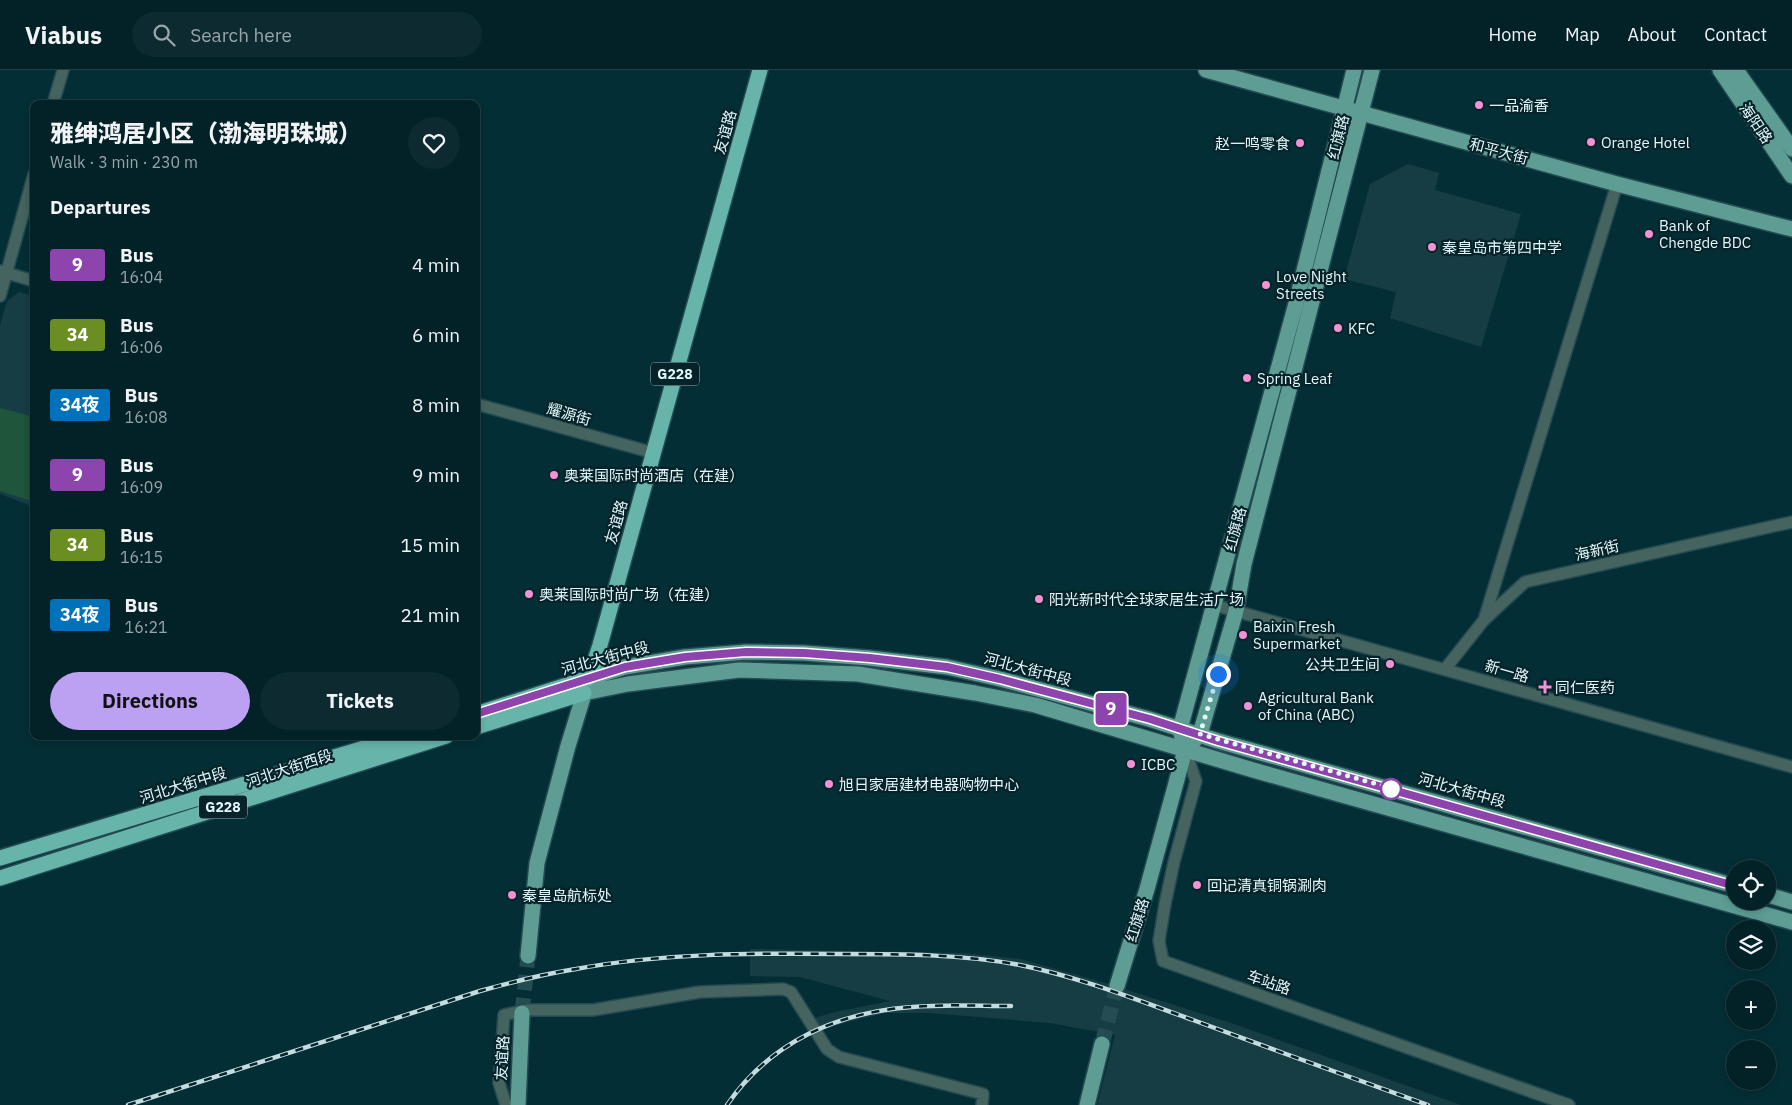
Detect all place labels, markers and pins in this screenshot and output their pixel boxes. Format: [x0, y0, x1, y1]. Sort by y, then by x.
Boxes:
place label: 一品渝香 [1489, 96, 1549, 115]
marker: 一品渝香 [1473, 99, 1485, 111]
place label: Orange Hotel [1601, 133, 1690, 152]
place label: 赵一鸣零食 [1215, 134, 1290, 153]
marker: Orange Hotel [1585, 136, 1597, 148]
marker: 赵一鸣零食 [1294, 137, 1306, 149]
place label: Bank of Chengde BDC [1659, 216, 1751, 252]
marker: Bank of Chengde BDC [1643, 228, 1655, 240]
place label: 秦皇岛市第四中学 [1442, 238, 1562, 257]
marker: 秦皇岛市第四中学 [1426, 241, 1438, 253]
place label: Love Night Streets [1276, 267, 1347, 303]
marker: Love Night Streets [1260, 279, 1272, 291]
place label: KFC [1348, 319, 1375, 338]
marker: KFC [1332, 322, 1344, 334]
place label: Spring Leaf [1257, 369, 1332, 388]
marker: Spring Leaf [1241, 372, 1253, 384]
place label: 奥莱国际时尚酒店（在建） [564, 466, 744, 485]
marker: 奥莱国际时尚酒店（在建） [548, 469, 560, 481]
place label: 奥莱国际时尚广场（在建） [539, 585, 719, 604]
marker: 奥莱国际时尚广场（在建） [523, 588, 535, 600]
place label: 阳光新时代全球家居生活广场 [1049, 590, 1244, 609]
marker: 阳光新时代全球家居生活广场 [1033, 593, 1045, 605]
place label: Baixin Fresh Supermarket [1253, 617, 1340, 653]
marker: Baixin Fresh Supermarket [1237, 629, 1249, 641]
place label: 公共卫生间 [1305, 655, 1380, 674]
marker: 公共卫生间 [1384, 658, 1396, 670]
place label: 同仁医药 [1555, 678, 1615, 697]
marker: 同仁医药 [1539, 681, 1551, 693]
place label: Agricultural Bank of China (ABC) [1258, 688, 1374, 724]
marker: Agricultural Bank of China (ABC) [1242, 700, 1254, 712]
place label: ICBC [1141, 755, 1175, 774]
marker: ICBC [1125, 758, 1137, 770]
place label: 旭日家居建材电器购物中心 [839, 775, 1019, 794]
marker: 旭日家居建材电器购物中心 [823, 778, 835, 790]
unlabelled marker [1380, 778, 1402, 800]
place label: 回记清真铜锅涮肉 [1207, 876, 1327, 895]
marker: 回记清真铜锅涮肉 [1191, 879, 1203, 891]
place label: 秦皇岛航标处 [522, 886, 612, 905]
marker: 秦皇岛航标处 [506, 889, 518, 901]

